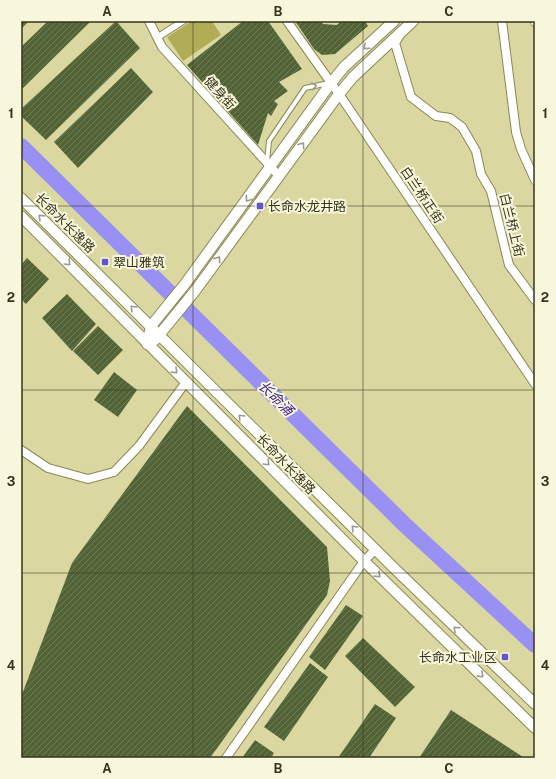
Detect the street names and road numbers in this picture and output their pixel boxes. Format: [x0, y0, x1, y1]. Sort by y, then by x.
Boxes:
street label: 健身街 [201, 73, 239, 113]
street label: 白兰桥正街 [398, 164, 446, 226]
street label: 长命水长逸路 [32, 190, 98, 256]
street label: 白兰桥上街 [497, 192, 527, 258]
street label: 长命水长逸路 [254, 431, 318, 497]

